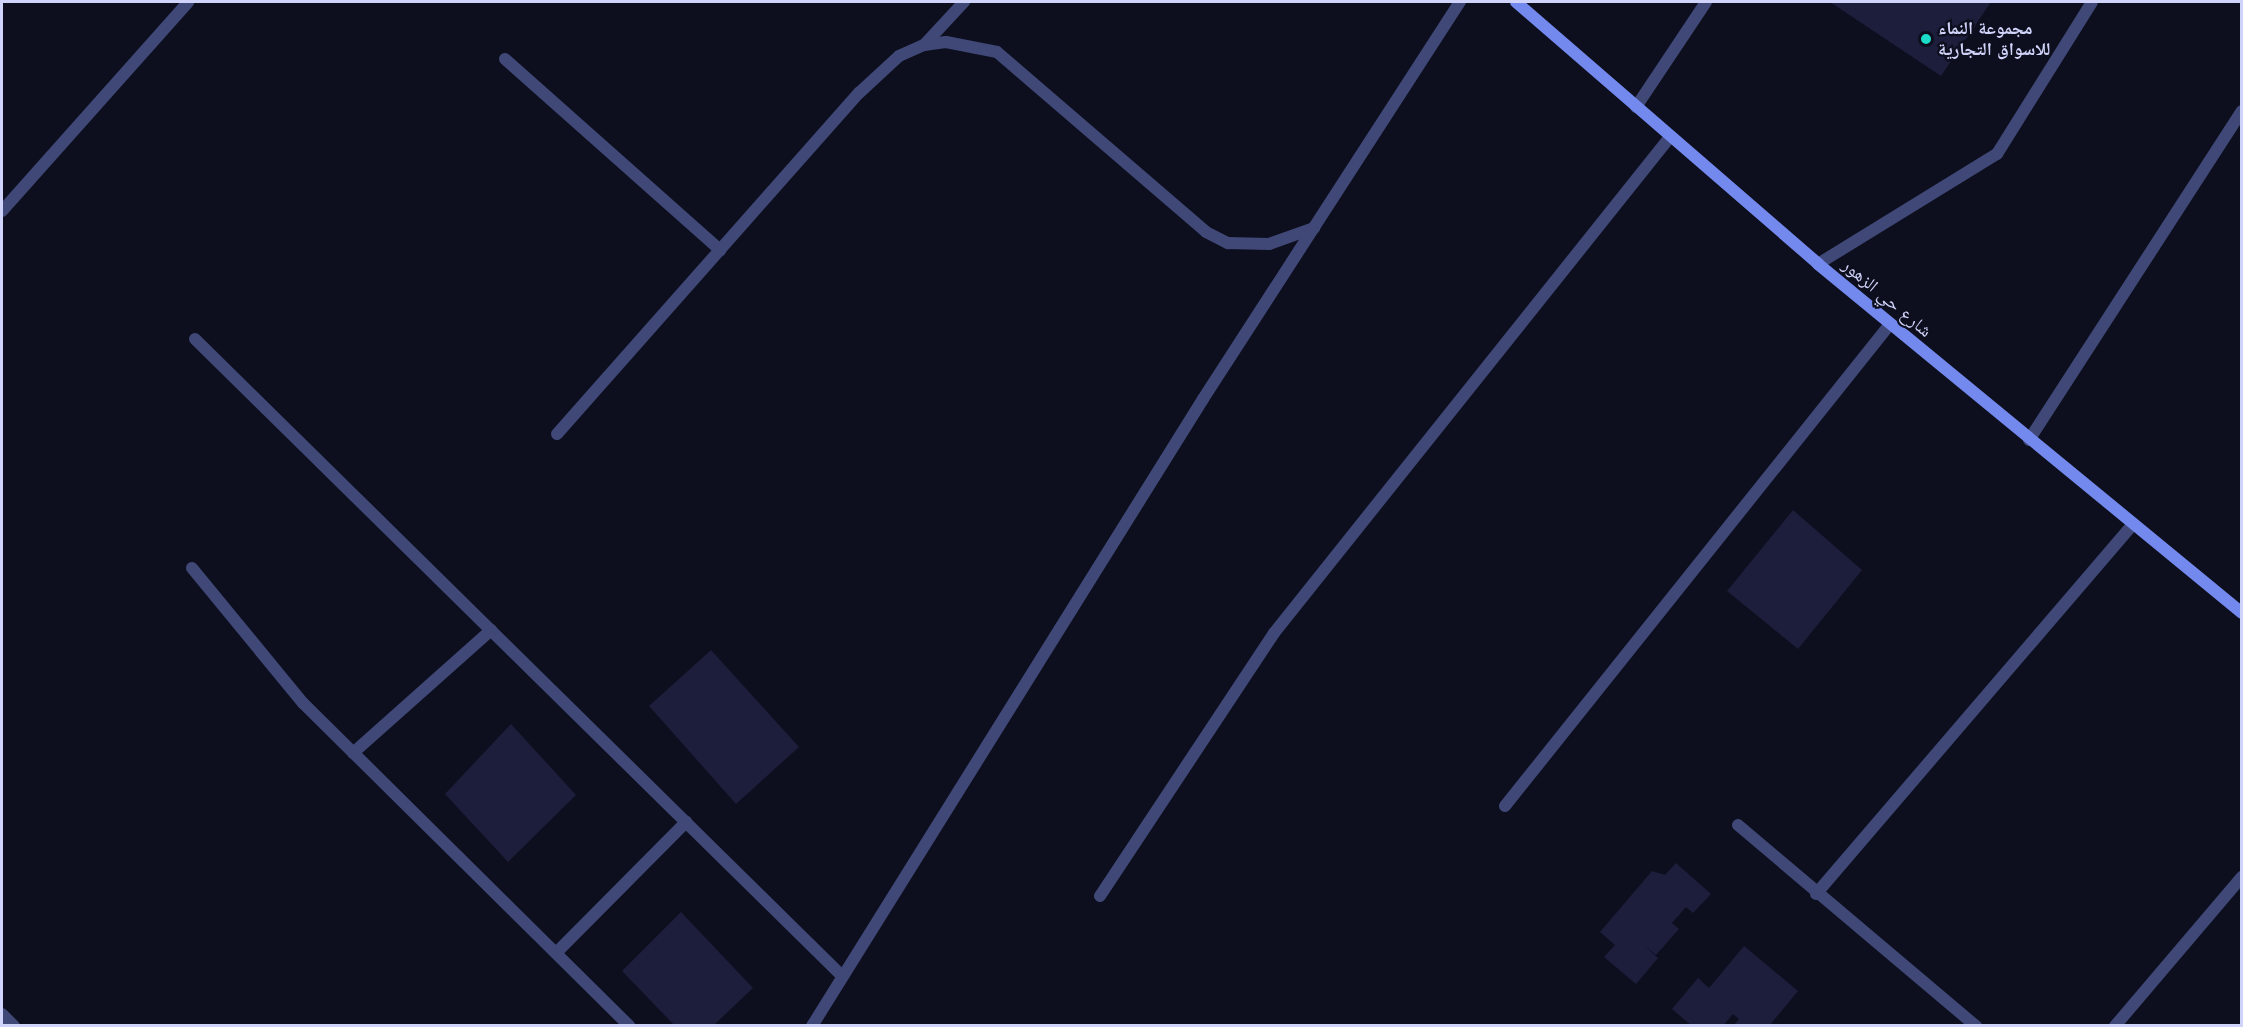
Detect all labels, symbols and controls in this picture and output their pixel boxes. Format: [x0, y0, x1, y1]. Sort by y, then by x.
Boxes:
place label: مجموعة النماء للاسواق التجارية [1938, 18, 2050, 60]
marker: مجموعة النماء للاسواق التجارية [1919, 32, 1933, 46]
street label: شارع حي الزهور [1838, 254, 1936, 342]

